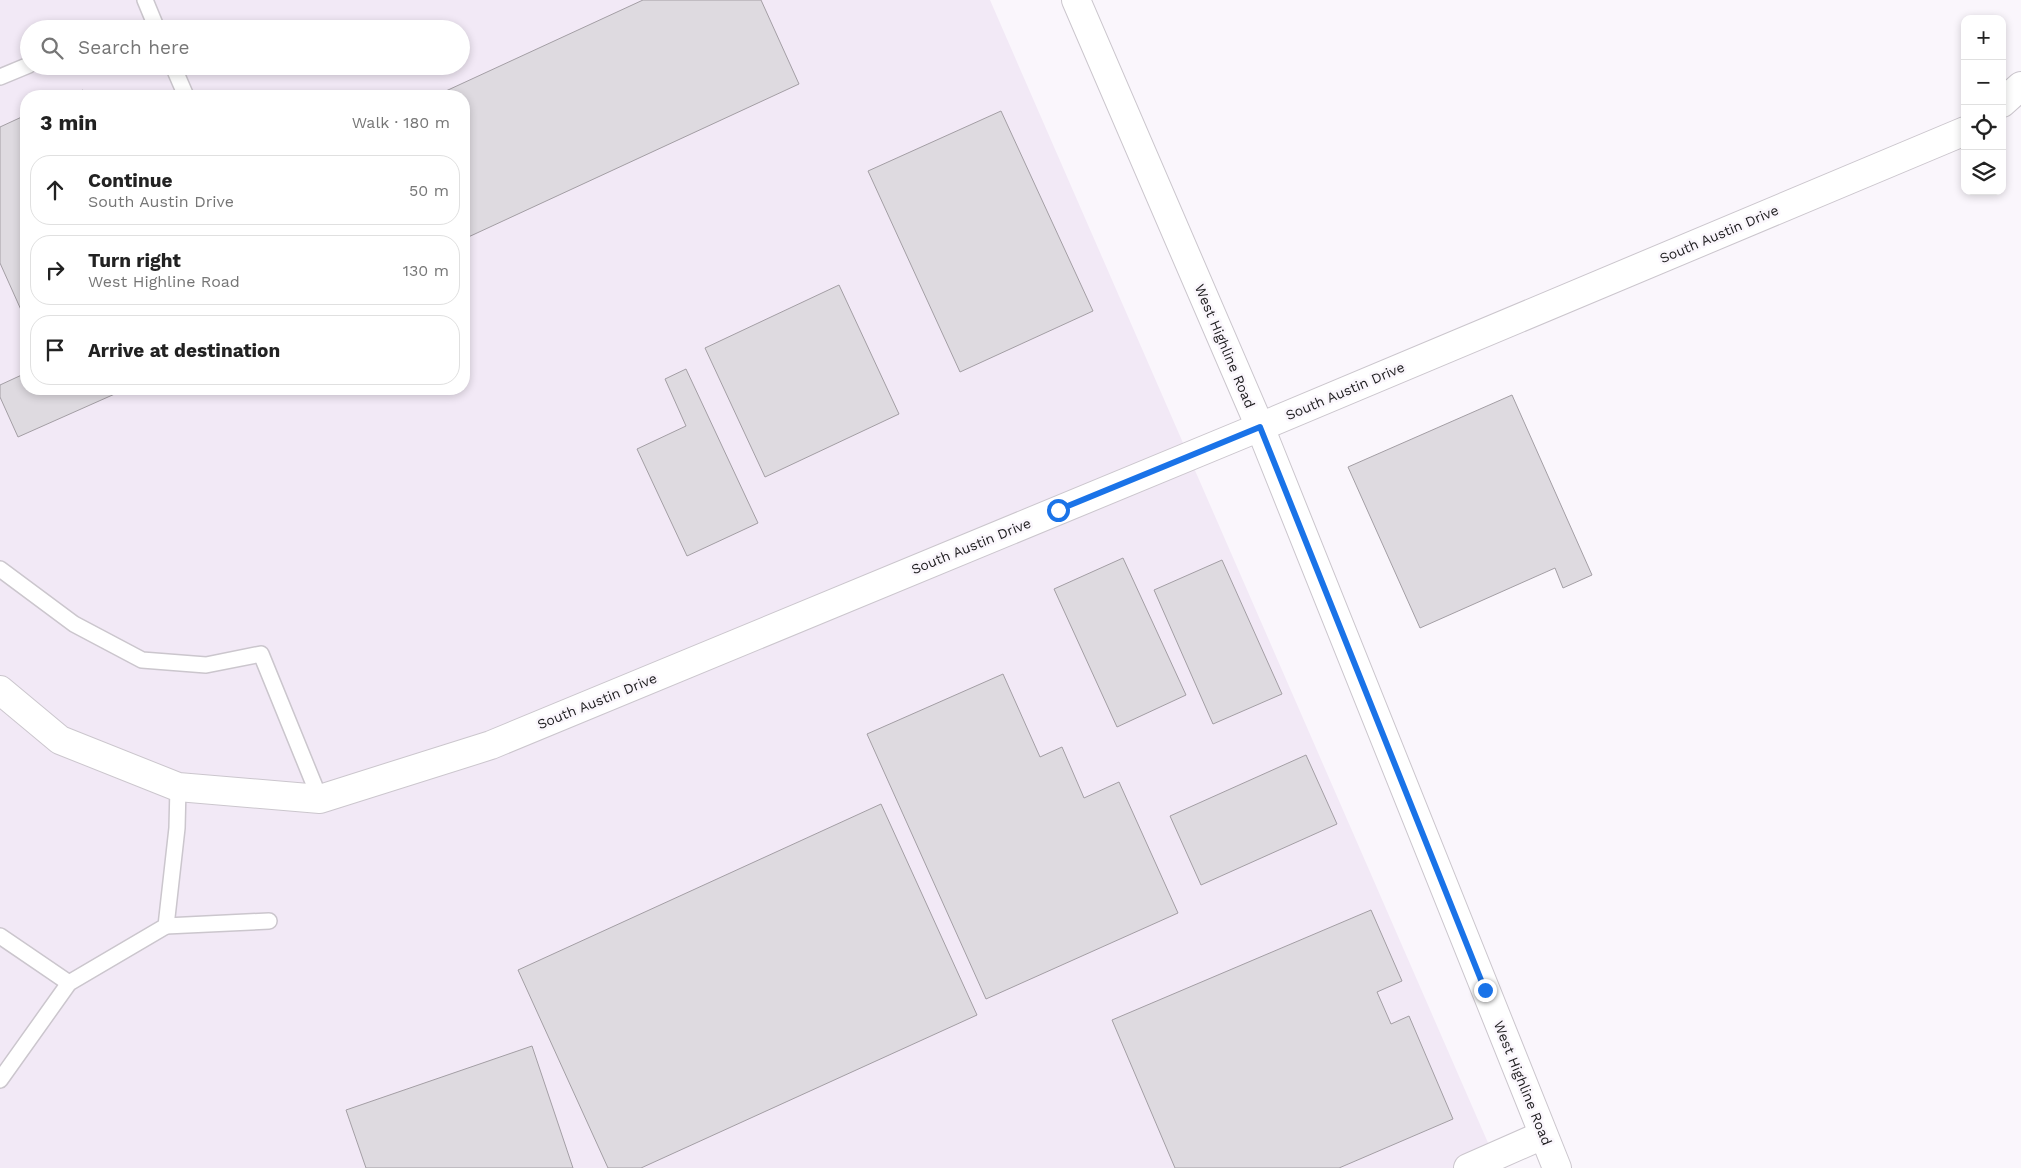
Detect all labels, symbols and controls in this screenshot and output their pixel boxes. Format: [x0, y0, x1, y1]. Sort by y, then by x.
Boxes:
map controls [1961, 15, 2006, 195]
button: + [1961, 15, 2006, 60]
search box [20, 20, 470, 75]
icon: search [38, 34, 66, 62]
text: Search here [78, 36, 189, 59]
button: − [1961, 60, 2006, 105]
button: locate [1961, 105, 2006, 150]
text: 3 min [40, 110, 97, 135]
text: Walk · 180 m [352, 113, 450, 132]
button: layers [1961, 150, 2006, 195]
text: Continue [88, 169, 172, 192]
icon: ahead [41, 176, 69, 204]
text: 50 m [409, 181, 449, 200]
text: South Austin Drive [88, 192, 234, 211]
street label: South Austin Drive [1657, 202, 1781, 266]
text: Turn right [88, 249, 181, 272]
icon: right [41, 256, 69, 284]
text: 130 m [403, 261, 449, 280]
text: West Highline Road [88, 272, 240, 291]
street label: West Highline Road [1192, 282, 1258, 410]
icon: arrive [41, 336, 69, 364]
text: Arrive at destination [88, 339, 280, 362]
street label: South Austin Drive [1283, 359, 1407, 423]
route start [1047, 499, 1070, 522]
street label: South Austin Drive [909, 515, 1033, 577]
street label: South Austin Drive [535, 670, 659, 732]
route end [1474, 979, 1497, 1002]
street label: West Highline Road [1491, 1018, 1555, 1148]

